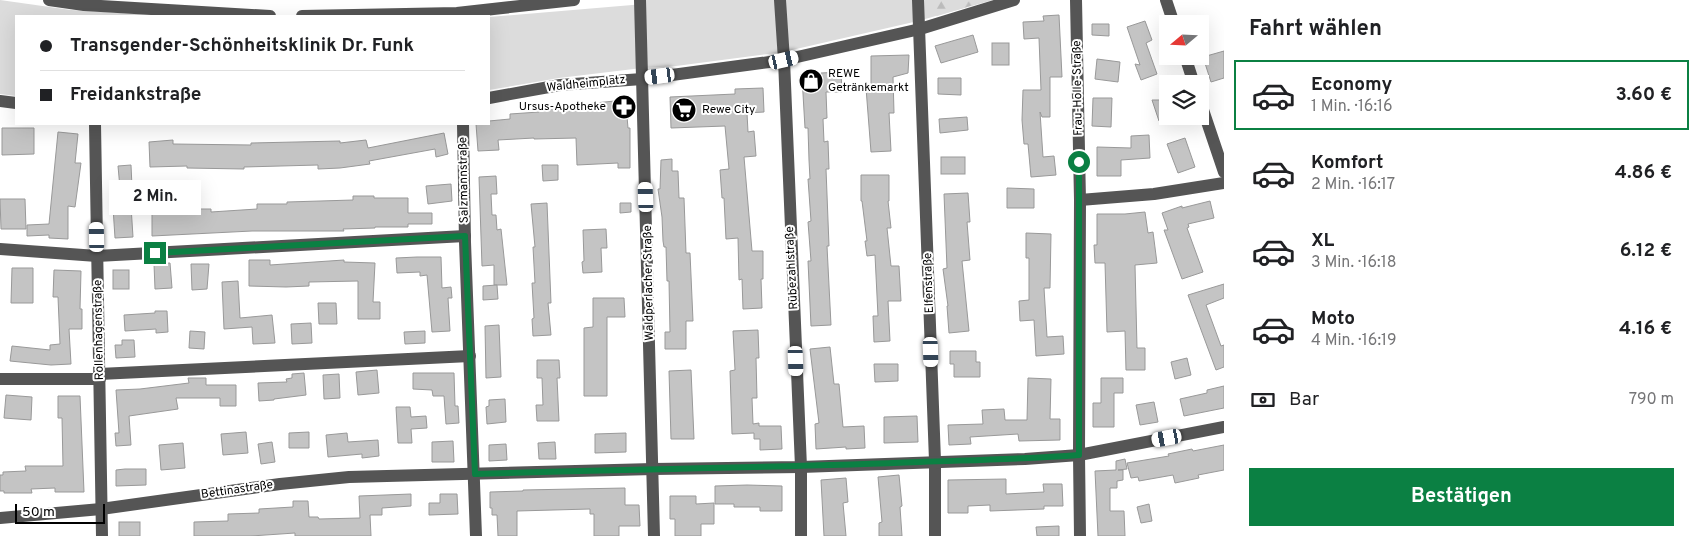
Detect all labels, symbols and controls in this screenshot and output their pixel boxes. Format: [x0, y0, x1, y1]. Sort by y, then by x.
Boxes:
north arrow [1159, 15, 1209, 65]
map controls [1159, 15, 1209, 125]
text: Fahrt wählen [1249, 16, 1382, 43]
text: Transgender-Schönheitsklinik Dr. Funk [70, 34, 414, 58]
street label: Frau-Holle-Straße [1069, 40, 1087, 136]
car [767, 49, 800, 71]
place label: REWE Getränkemarkt [828, 66, 909, 96]
car [644, 67, 675, 85]
shop icon: REWE Getränkemarkt [798, 68, 824, 94]
street label: Waldheimplatz [546, 72, 626, 96]
icon: car [1251, 73, 1296, 118]
text: Economy [1311, 73, 1392, 97]
button: layers [1159, 75, 1209, 125]
text: Freidankstraße [70, 83, 201, 107]
text: 3.60 € [1615, 83, 1672, 107]
pharmacy icon: Ursus-Apotheke [611, 94, 637, 120]
supermarket icon: Rewe City [671, 97, 697, 123]
text: 1 Min. · 16:16 [1311, 97, 1393, 117]
place label: Ursus-Apotheke [519, 99, 606, 115]
place label: Rewe City [702, 102, 755, 118]
street label: Salzmannstraße [455, 137, 473, 223]
route start [1068, 151, 1090, 173]
icon: car [1251, 151, 1296, 196]
text: Komfort [1311, 151, 1383, 175]
text: 4.86 € [1615, 161, 1672, 185]
text: 2 Min. · 16:17 [1311, 175, 1395, 195]
callout: 2 Min. [109, 180, 201, 216]
car [637, 182, 654, 212]
text: 2 Min. [133, 187, 177, 207]
car [89, 222, 104, 252]
street label: Waldperlacher Straße [640, 225, 658, 341]
street label: Rübezahlstraße [782, 226, 802, 310]
icon: car [1251, 229, 1296, 274]
text: XL [1311, 229, 1334, 253]
text: 6.12 € [1620, 239, 1672, 263]
route end [144, 242, 166, 264]
street label: Elfenstraße [920, 252, 938, 314]
text: 3 Min. · 16:18 [1311, 253, 1396, 273]
street label: Rollenhagenstraße [90, 280, 108, 380]
icon: car [1251, 307, 1296, 352]
text: Moto [1311, 307, 1355, 331]
text: 4.16 € [1619, 317, 1672, 341]
text: 4 Min. · 16:19 [1311, 331, 1397, 351]
car [922, 337, 939, 367]
car [787, 346, 804, 376]
icon: cash [1249, 386, 1277, 414]
text: Bar [1289, 388, 1319, 412]
text: 790 m [1629, 390, 1674, 410]
car [1150, 428, 1183, 448]
button: Bestätigen [1249, 468, 1674, 526]
street label: Bettinastraße [200, 477, 274, 503]
scale bar [15, 501, 105, 524]
text: 50 m [22, 504, 55, 521]

